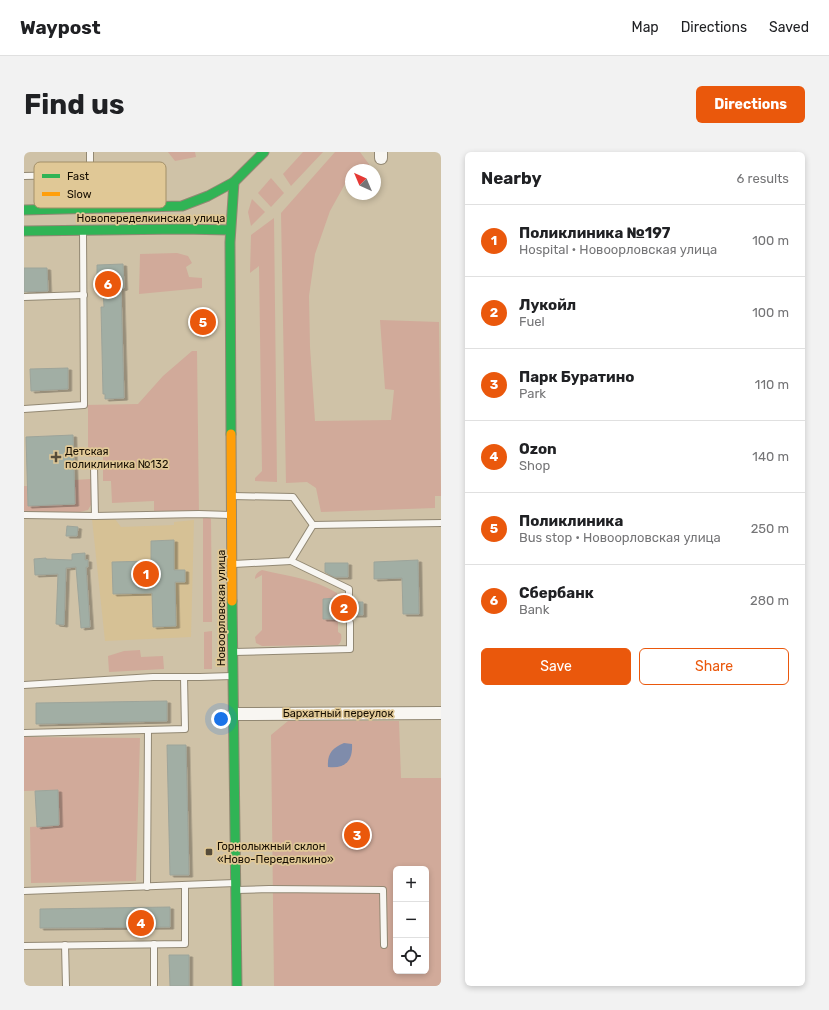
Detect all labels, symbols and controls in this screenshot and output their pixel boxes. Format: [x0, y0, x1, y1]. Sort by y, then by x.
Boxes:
text: Waypost [20, 16, 101, 39]
text: Map [632, 19, 659, 36]
text: Directions [681, 19, 747, 36]
text: Saved [769, 19, 809, 36]
button: Directions [696, 86, 805, 123]
text: Find us [24, 88, 124, 121]
legend [34, 162, 166, 208]
north arrow [345, 164, 381, 200]
text: Nearby [481, 168, 542, 188]
text: Fast [67, 170, 90, 183]
text: 6 results [737, 171, 789, 186]
text: Slow [67, 188, 92, 201]
street label: Новопеределкинская улица [77, 212, 225, 225]
text: Поликлиника №197 [519, 224, 670, 242]
text: 1 [491, 233, 497, 248]
text: 100 m [752, 233, 789, 248]
text: Hospital · Новоорловская улица [519, 242, 717, 257]
pin: 6 [95, 269, 121, 299]
text: Лукойл [519, 296, 576, 314]
text: 2 [490, 305, 498, 320]
text: 100 m [752, 305, 789, 320]
pin: 5 [190, 307, 216, 337]
text: Fuel [519, 314, 545, 329]
text: Парк Буратино [519, 368, 634, 386]
text: 3 [490, 377, 498, 392]
text: 110 m [755, 377, 789, 392]
text: Park [519, 386, 546, 401]
text: Ozon [519, 440, 557, 458]
place label: Детская поликлиника №132 [65, 445, 168, 471]
text: 4 [490, 449, 498, 464]
text: 140 m [752, 449, 789, 464]
marker: Детская поликлиника №132 [50, 451, 62, 463]
text: Shop [519, 458, 550, 473]
text: Поликлиника [519, 512, 623, 530]
text: 5 [490, 521, 498, 536]
text: 250 m [751, 521, 789, 536]
text: Bus stop · Новоорловская улица [519, 530, 721, 545]
street label: Новоорловская улица [215, 550, 228, 666]
pin: 1 [133, 559, 159, 589]
text: Сбербанк [519, 584, 594, 602]
pin: 2 [331, 593, 357, 623]
text: 6 [490, 593, 498, 608]
text: 280 m [750, 593, 789, 608]
text: Bank [519, 602, 549, 617]
button: Save [481, 648, 631, 685]
button: Share [639, 648, 789, 685]
street label: Бархатный переулок [283, 707, 393, 720]
your location [211, 709, 231, 729]
pin: 3 [344, 820, 370, 850]
place label: Горнолыжный склон «Ново-Переделкино» [217, 840, 334, 866]
marker: Горнолыжный склон «Ново-Переделкино» [204, 847, 214, 857]
map controls [393, 866, 429, 974]
button: + [393, 866, 429, 902]
button: − [393, 902, 429, 938]
pin: 4 [128, 908, 154, 938]
button: locate [393, 938, 429, 974]

